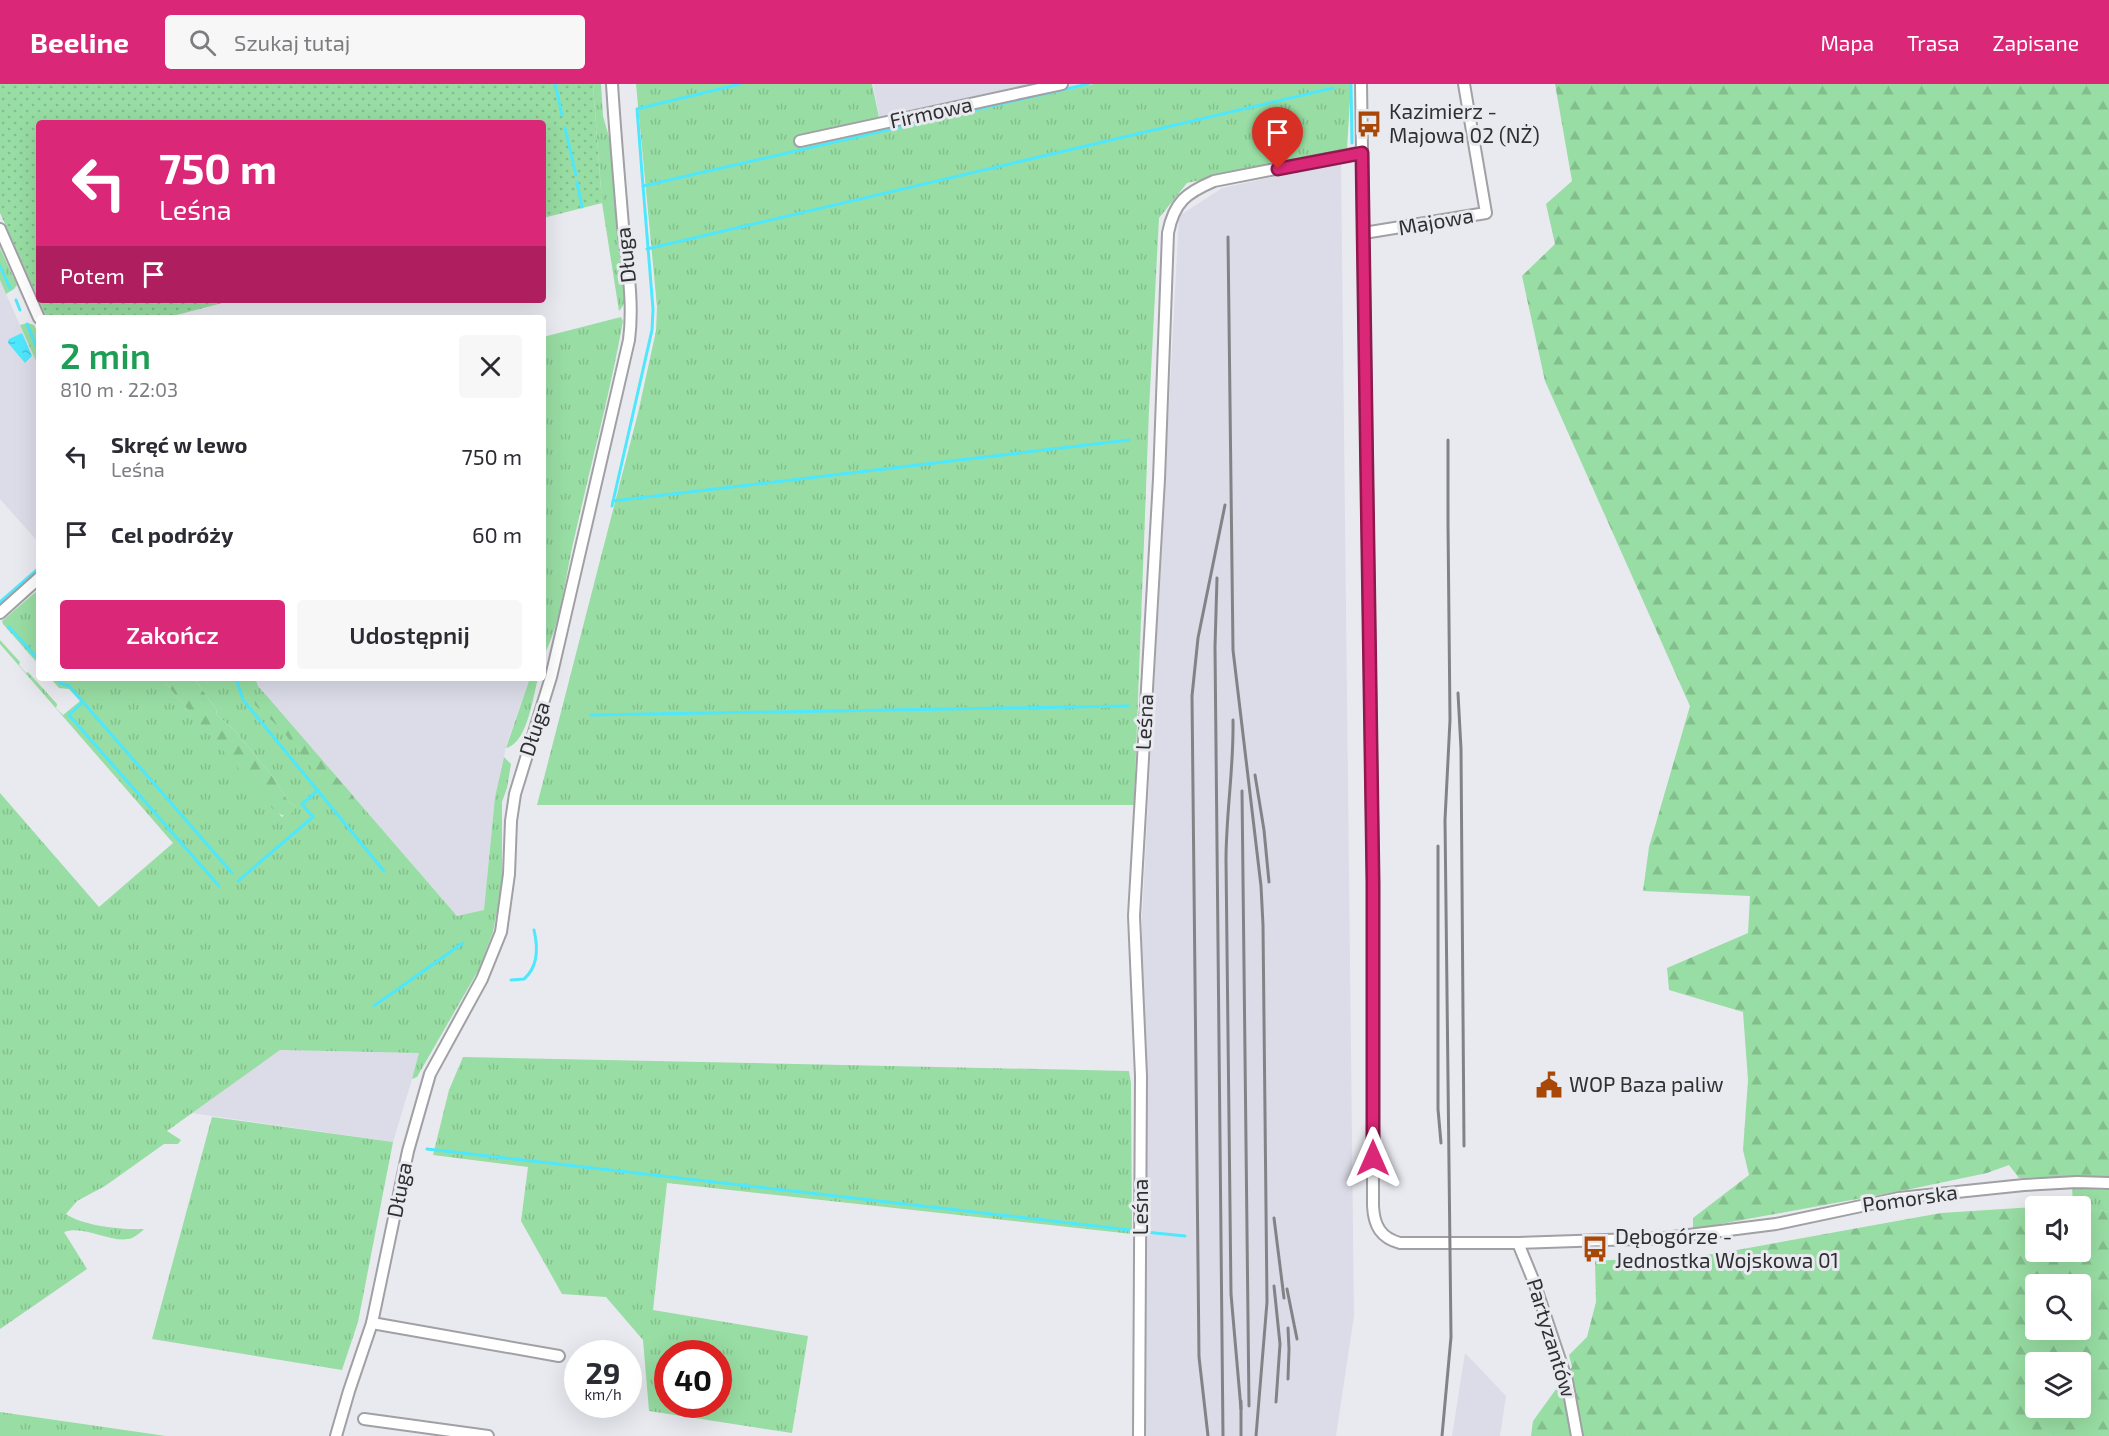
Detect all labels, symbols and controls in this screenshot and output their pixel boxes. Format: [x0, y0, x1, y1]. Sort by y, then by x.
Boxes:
search box [165, 15, 585, 69]
text: Beeline [30, 25, 129, 59]
icon: search [186, 26, 219, 59]
text: Szukaj tutaj [234, 29, 350, 55]
text: Mapa [1820, 30, 1874, 55]
text: Trasa [1907, 30, 1960, 55]
text: Zapisane [1993, 30, 2079, 55]
street label: Firmowa [887, 91, 974, 132]
place label: Kazimierz - Majowa 02 (NŻ) [1389, 98, 1540, 148]
pin [1252, 107, 1303, 169]
bus stop icon: Kazimierz - Majowa 02 (NŻ) [1354, 109, 1384, 139]
icon: arrive [1261, 116, 1294, 149]
text: 750 m [159, 142, 277, 192]
icon: left [60, 144, 138, 222]
text: Leśna [159, 193, 232, 225]
street label: Majowa [1396, 202, 1475, 240]
street label: Długa [609, 226, 640, 284]
icon: arrive [137, 258, 170, 291]
text: Potem [60, 262, 125, 288]
text: 2 min [60, 333, 151, 376]
button: close [459, 335, 522, 398]
text: 810 m · 22:03 [60, 377, 178, 401]
text: Skręć w lewo [111, 431, 248, 457]
icon: left [60, 440, 93, 473]
text: 750 m [461, 443, 522, 469]
text: Leśna [111, 457, 165, 481]
icon: arrive [60, 518, 93, 551]
text: Cel podróży [111, 521, 233, 547]
text: 60 m [472, 521, 522, 547]
button: Zakończ [60, 600, 285, 669]
button: Udostępnij [297, 600, 522, 669]
street label: Leśna [1130, 693, 1157, 751]
street label: Długa [513, 698, 554, 759]
public building icon: WOP Baza paliw [1534, 1070, 1564, 1100]
place label: WOP Baza paliw [1569, 1071, 1724, 1096]
position arrow [1341, 1126, 1405, 1190]
street label: Długa [381, 1160, 416, 1220]
street label: Pomorska [1861, 1178, 1959, 1217]
street label: Leśna [1127, 1179, 1152, 1235]
map controls [2025, 1196, 2091, 1418]
button: sound [2025, 1196, 2091, 1262]
place label: Dębogórze - Jednostka Wojskowa 01 [1615, 1223, 1839, 1273]
bus stop icon: Dębogórze - Jednostka Wojskowa 01 [1580, 1234, 1610, 1264]
button: search [2025, 1274, 2091, 1340]
street label: Partyzantów [1523, 1275, 1582, 1400]
speed limit sign: 40 [654, 1340, 732, 1418]
button: layers [2025, 1352, 2091, 1418]
text: 29 [585, 1354, 621, 1390]
text: km/h [584, 1385, 622, 1403]

